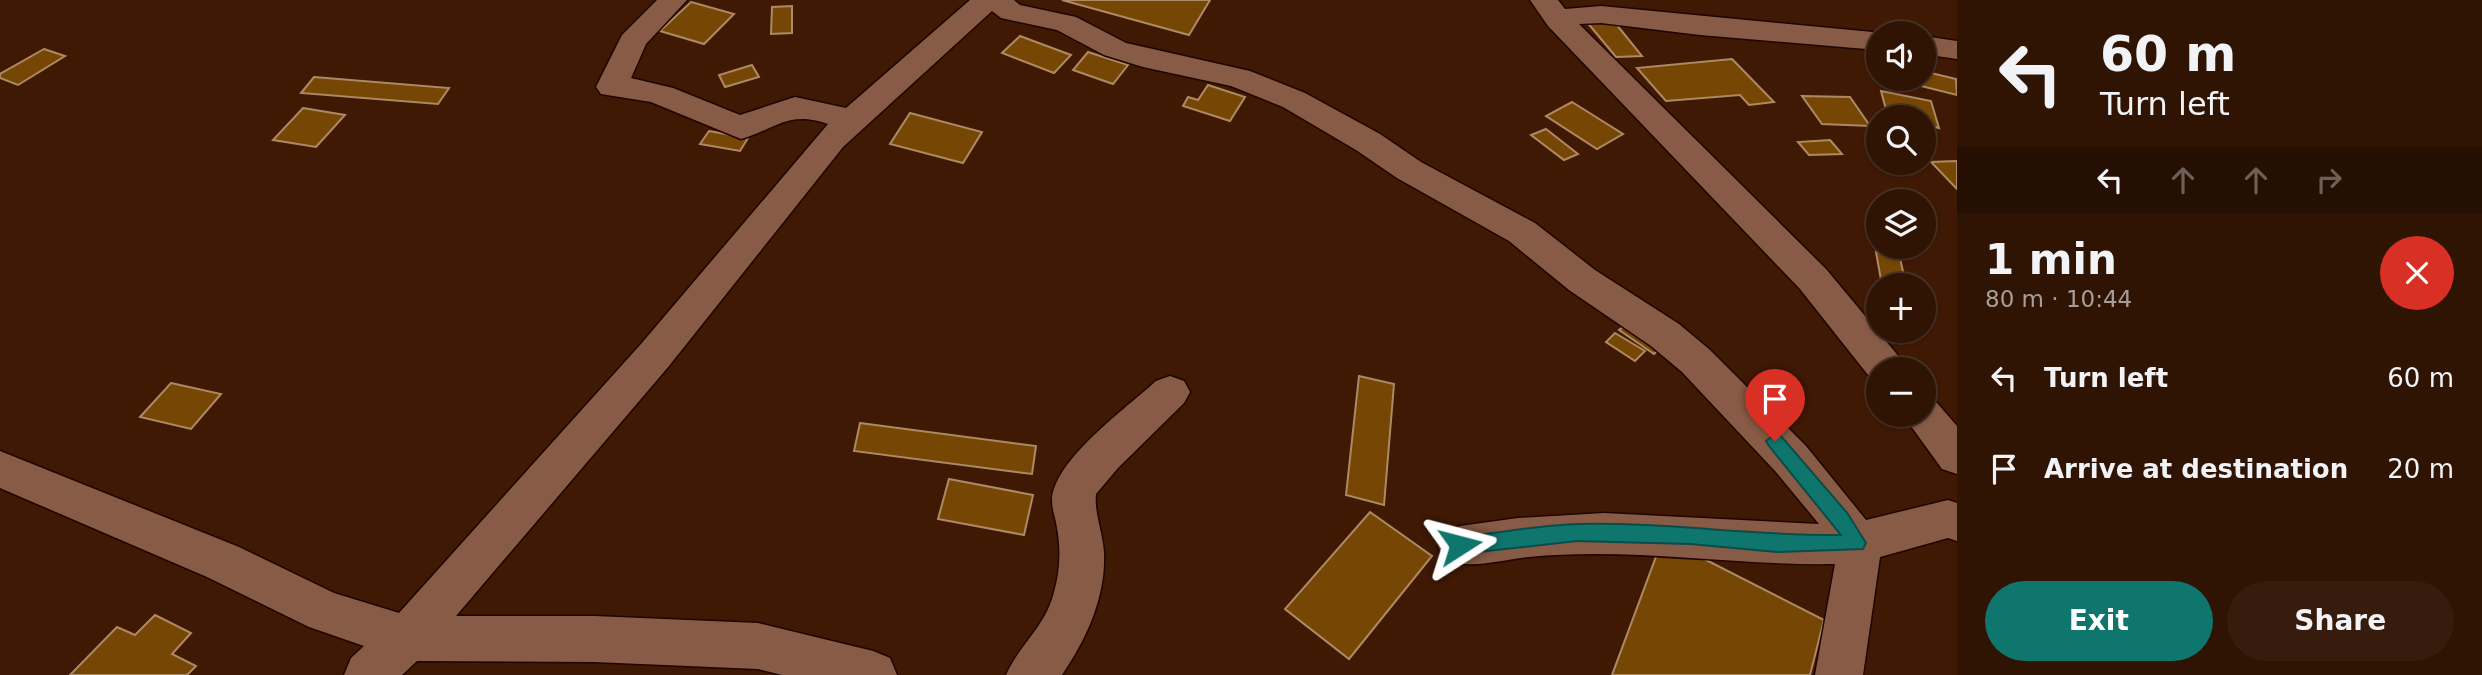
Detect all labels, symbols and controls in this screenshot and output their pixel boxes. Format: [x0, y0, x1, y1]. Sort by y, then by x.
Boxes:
map controls [1866, 21, 1936, 427]
button: sound [1866, 21, 1936, 91]
text: 60 m [2100, 26, 2236, 83]
icon: left [1985, 28, 2076, 119]
text: Turn left [2100, 85, 2230, 123]
button: search [1866, 105, 1936, 175]
icon: left [2091, 161, 2129, 199]
icon: ahead [2164, 161, 2202, 199]
icon: ahead [2237, 161, 2275, 199]
icon: right [2310, 161, 2348, 199]
button: layers [1866, 189, 1936, 259]
text: 1 min [1985, 235, 2117, 284]
button: close [2380, 236, 2454, 310]
button: + [1866, 273, 1936, 343]
text: 80 m · 10:44 [1985, 286, 2132, 312]
button: − [1866, 357, 1936, 427]
icon: left [1985, 359, 2023, 397]
text: Turn left [2044, 363, 2168, 393]
text: 60 m [2387, 363, 2454, 393]
pin [1745, 369, 1805, 441]
icon: arrive [1756, 380, 1794, 418]
icon: arrive [1985, 450, 2023, 488]
text: Arrive at destination [2044, 454, 2348, 484]
text: 20 m [2387, 454, 2454, 484]
position arrow [1423, 508, 1497, 582]
button: Exit [1985, 581, 2213, 661]
button: Share [2227, 581, 2454, 661]

